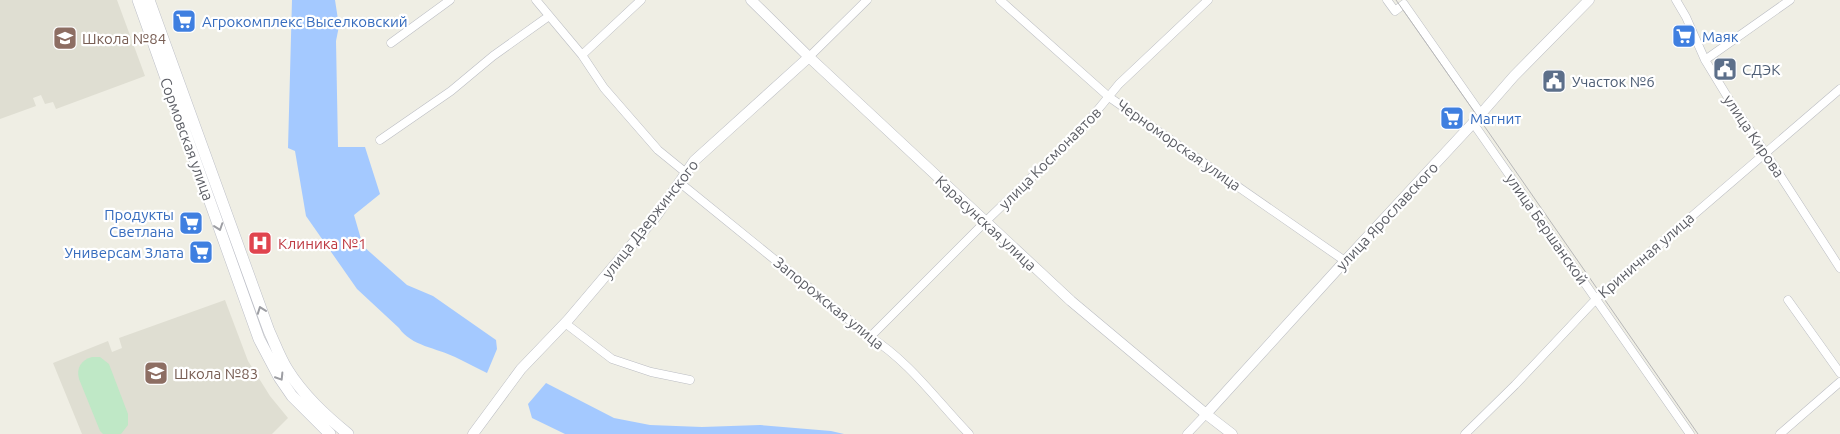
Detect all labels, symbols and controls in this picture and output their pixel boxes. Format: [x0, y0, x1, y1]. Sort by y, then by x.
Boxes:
supermarket icon: Агрокомплекс Выселковский [171, 8, 197, 34]
place label: Агрокомплекс Выселковский [202, 13, 408, 30]
supermarket icon: Маяк [1671, 23, 1697, 49]
school or university icon: Школа №84 [52, 25, 78, 51]
place label: Маяк [1702, 28, 1739, 45]
place label: Школа №84 [82, 30, 166, 47]
public building icon: СДЭК [1712, 56, 1738, 82]
place label: СДЭК [1742, 61, 1780, 78]
public building icon: Участок №6 [1541, 68, 1567, 94]
place label: Участок №6 [1572, 73, 1655, 90]
street label: Сормовская улица [157, 75, 217, 203]
street label: улица Кирова [1720, 91, 1788, 181]
street label: Черноморская улица [1114, 96, 1244, 194]
street label: улица Космонавтов [995, 103, 1105, 213]
supermarket icon: Магнит [1439, 105, 1465, 131]
place label: Магнит [1470, 110, 1521, 127]
street label: улица Дзержинского [598, 156, 702, 282]
street label: улица Ярославского [1333, 158, 1441, 274]
street label: улица Бершанской [1502, 170, 1592, 288]
street label: Карасунская улица [932, 172, 1040, 274]
place label: Продукты Светлана [104, 206, 174, 240]
street label: Криничная улица [1595, 209, 1697, 301]
supermarket icon: Продукты Светлана [178, 210, 204, 236]
one-way arrow [213, 223, 223, 231]
hospital icon: Клиника №1 [247, 230, 273, 256]
place label: Клиника №1 [278, 235, 367, 252]
supermarket icon: Универсам Злата [188, 239, 214, 265]
place label: Универсам Злата [64, 244, 184, 261]
street label: Запорожская улица [771, 253, 887, 353]
one-way arrow [257, 306, 267, 315]
school or university icon: Школа №83 [143, 360, 169, 386]
place label: Школа №83 [174, 365, 258, 382]
one-way arrow [273, 372, 283, 381]

